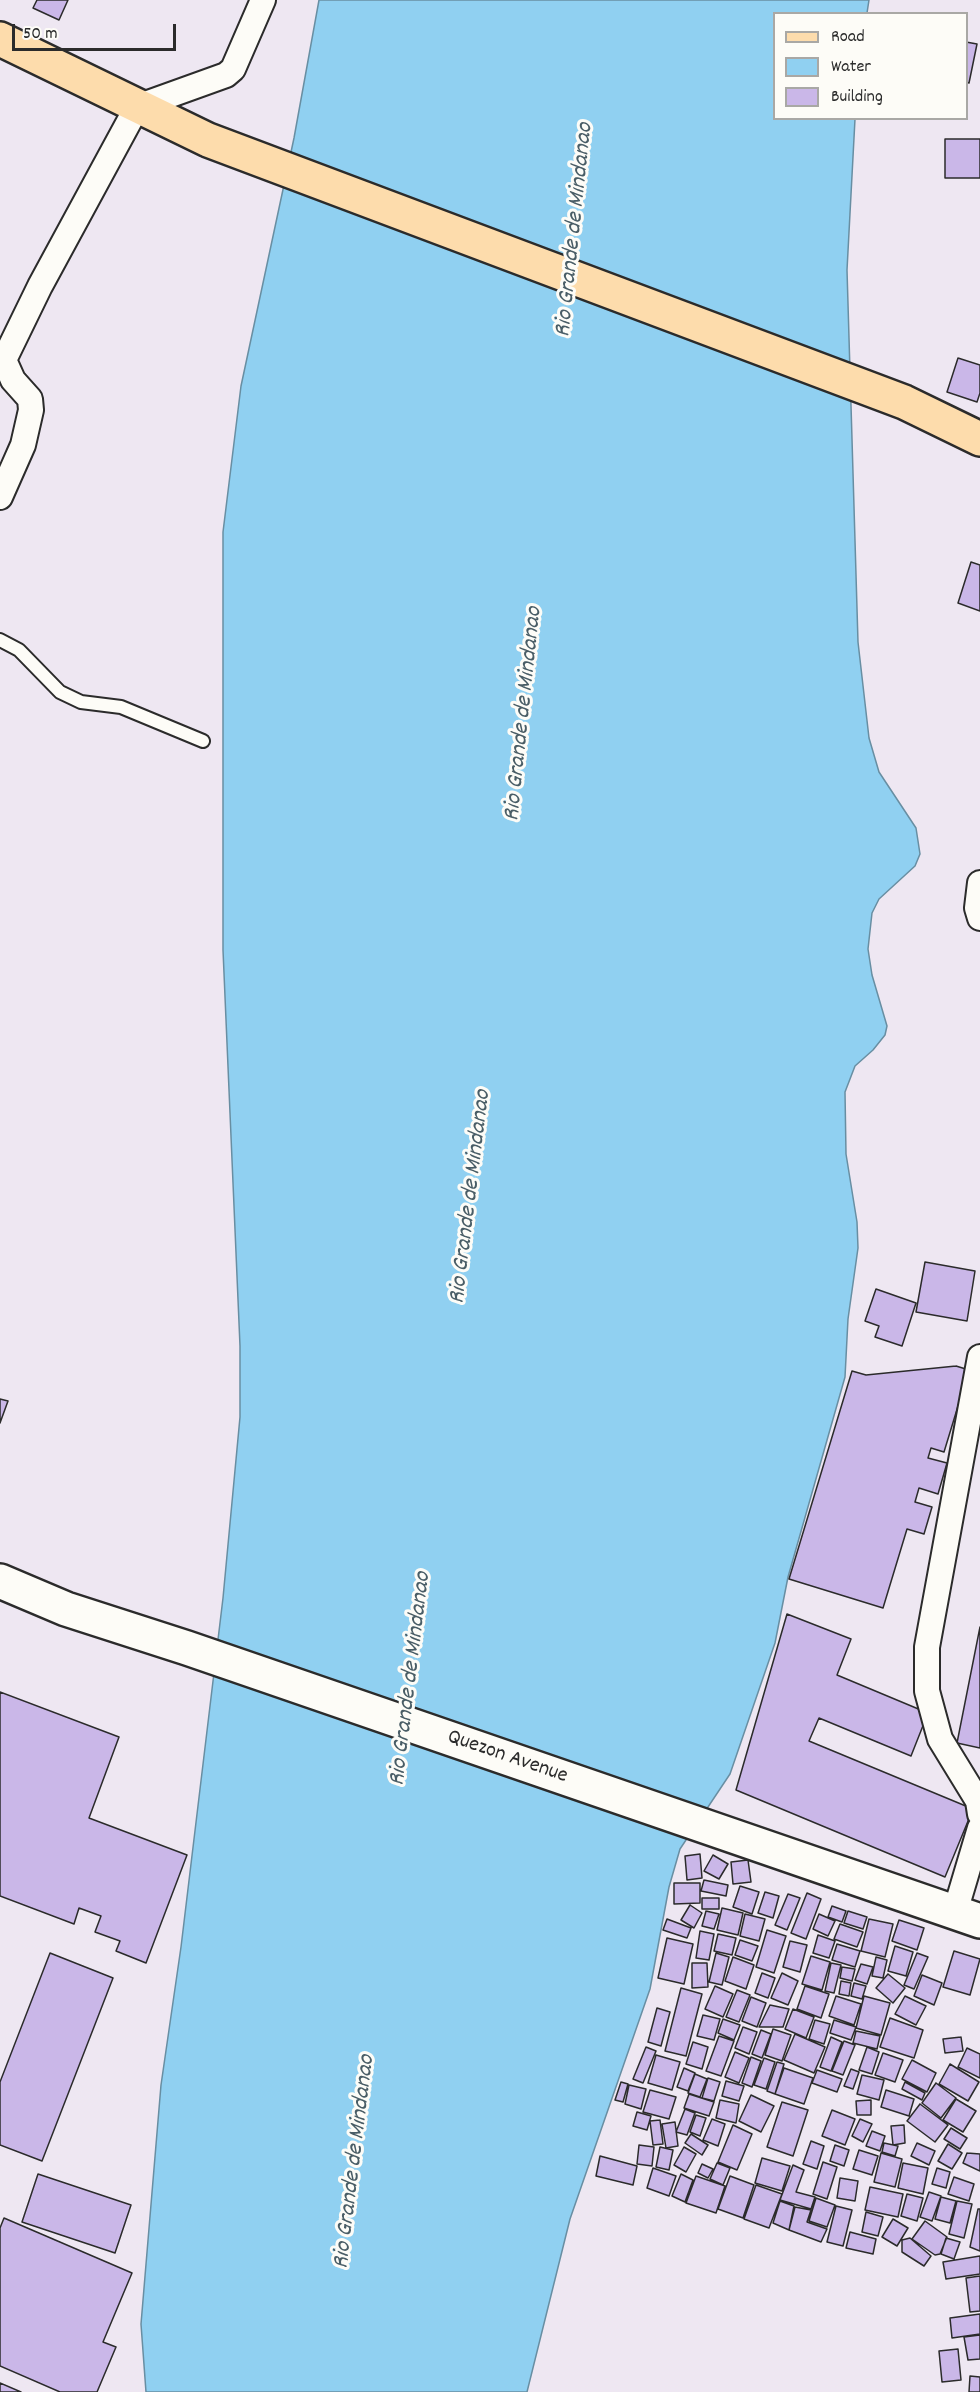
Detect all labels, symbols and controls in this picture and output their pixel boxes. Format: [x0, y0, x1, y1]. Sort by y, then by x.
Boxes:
scale bar [15, 12, 178, 50]
legend [773, 12, 968, 120]
text: 50 m [23, 22, 58, 47]
text: Road [831, 25, 865, 50]
text: Water [831, 55, 871, 80]
text: Building [831, 85, 883, 110]
water label: Rio Grande de Mindanao [550, 121, 602, 339]
water label: Rio Grande de Mindanao [499, 605, 551, 823]
water label: Rio Grande de Mindanao [445, 1088, 499, 1306]
water label: Rio Grande de Mindanao [385, 1570, 439, 1788]
street label: Quezon Avenue [443, 1725, 571, 1791]
water label: Rio Grande de Mindanao [329, 2053, 383, 2271]

